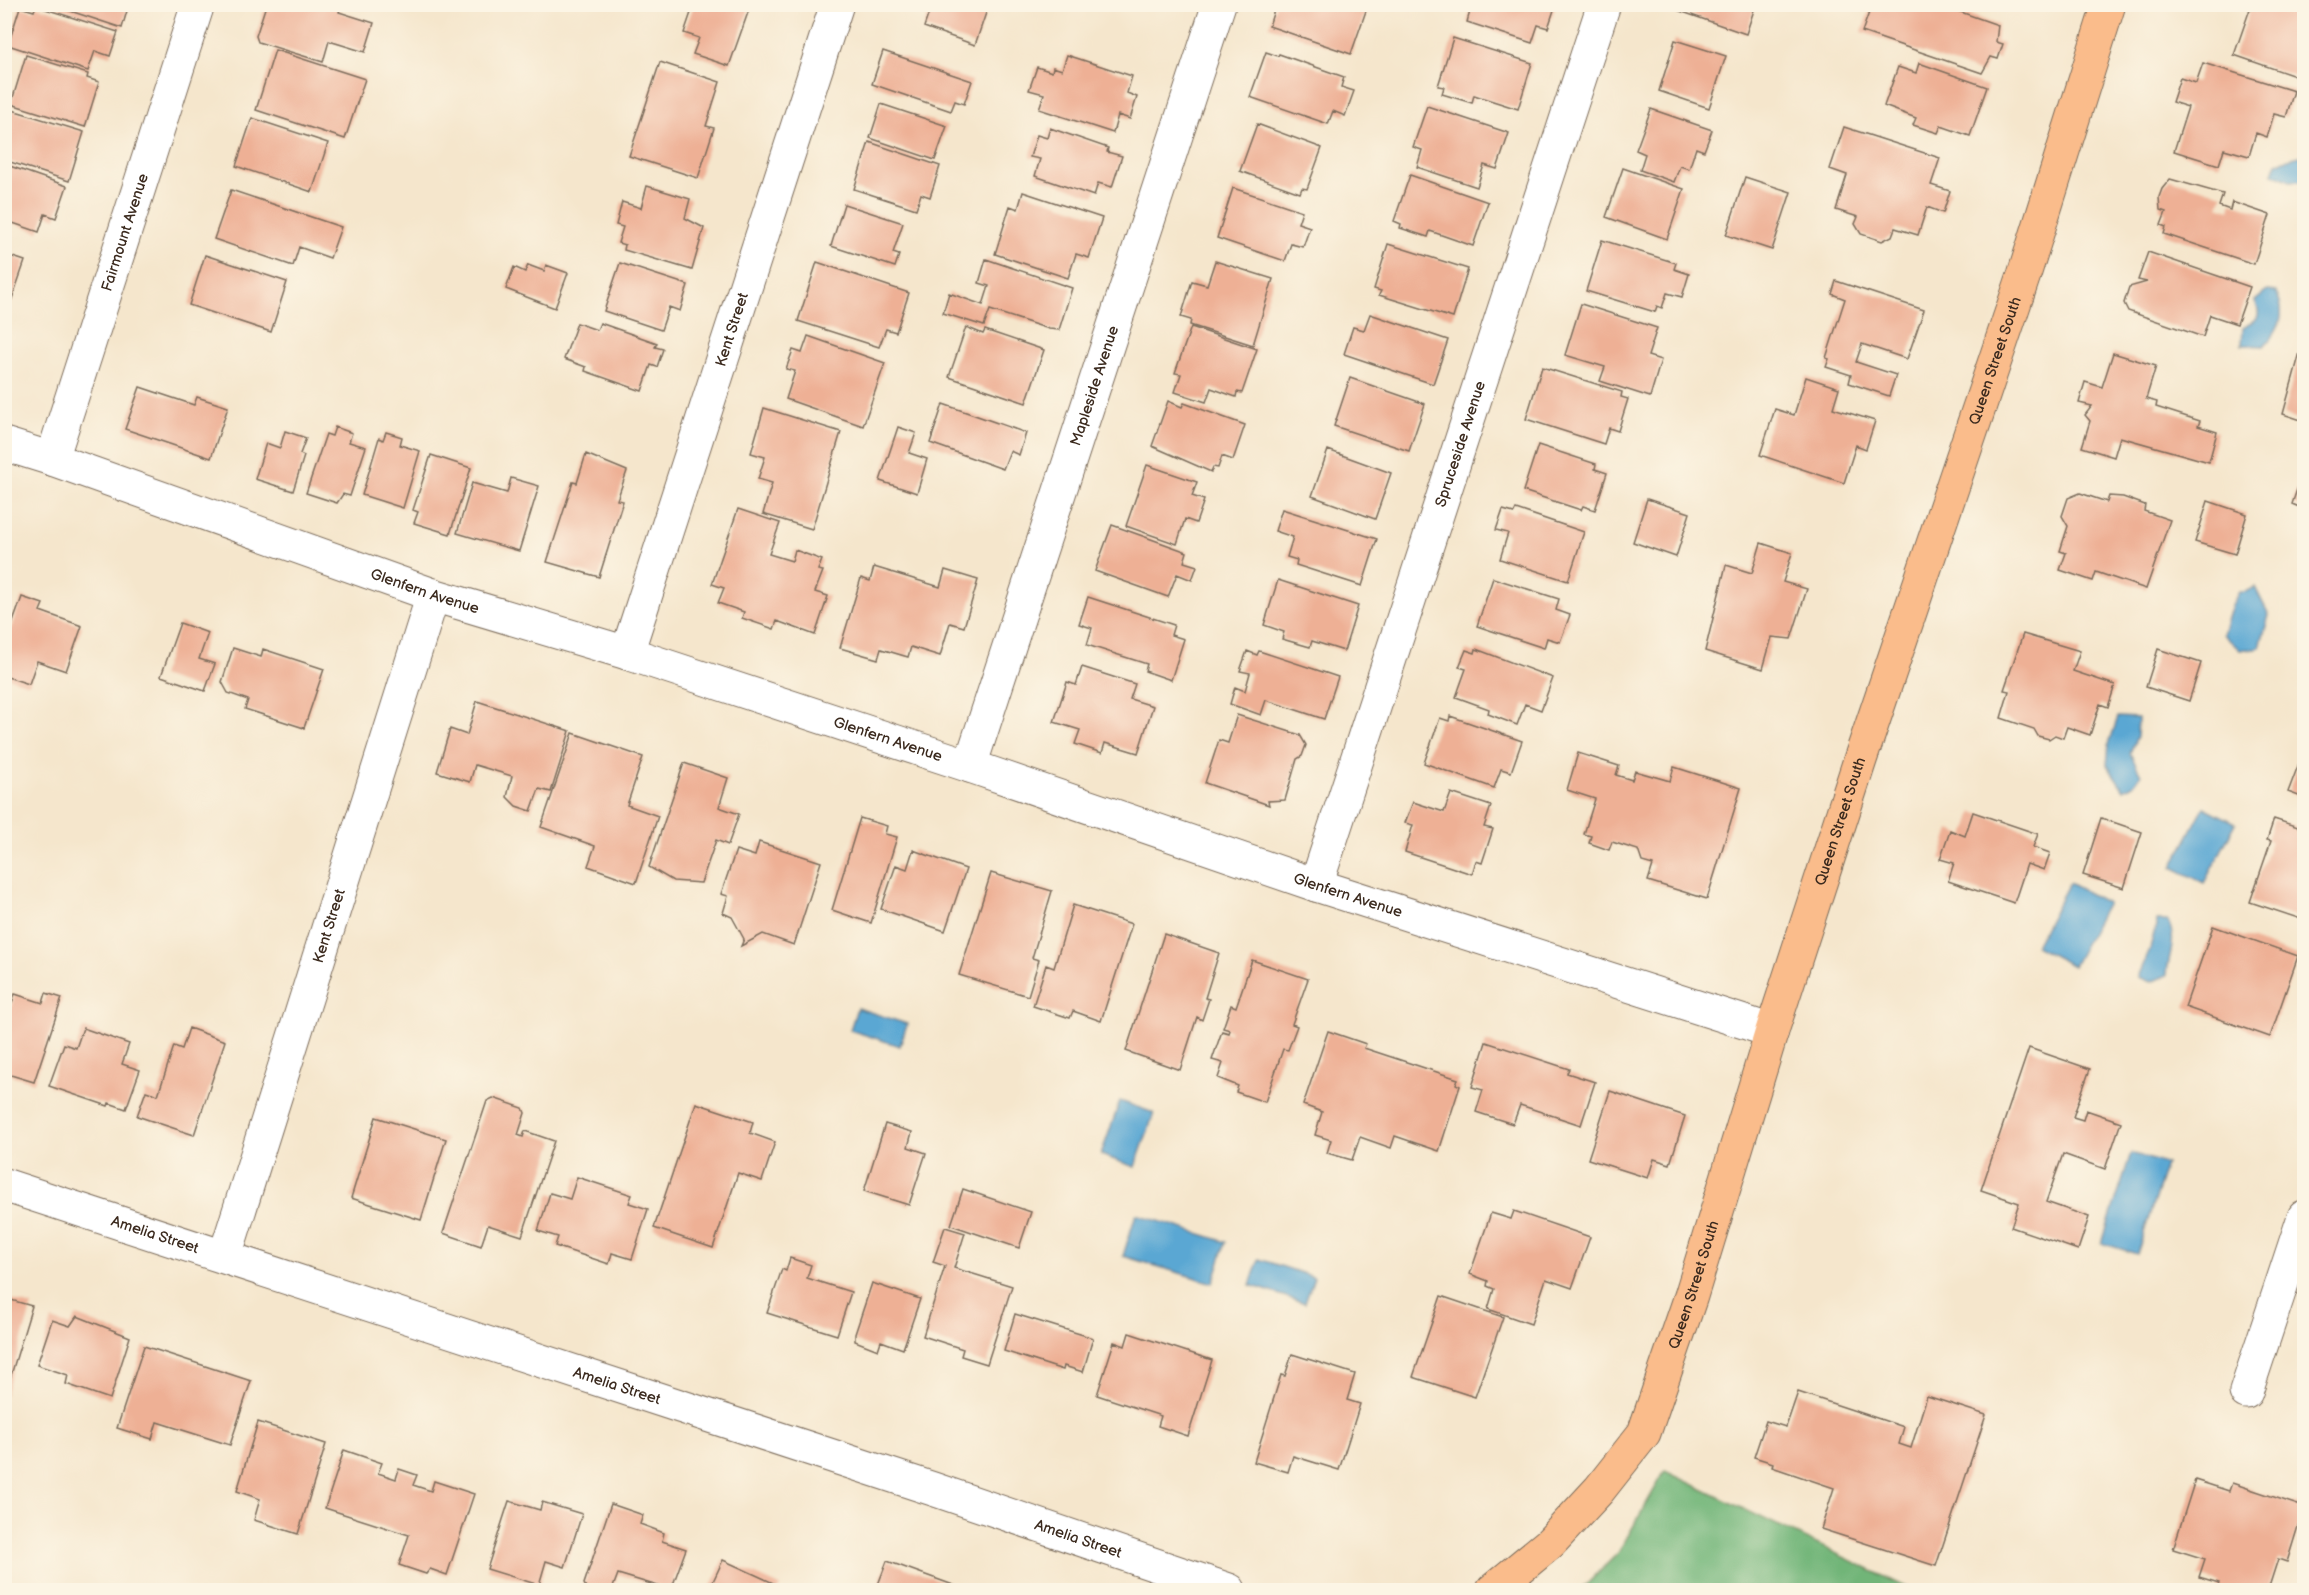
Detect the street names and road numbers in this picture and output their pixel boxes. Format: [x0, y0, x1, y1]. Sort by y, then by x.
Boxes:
street label: Fairmount Avenue [97, 171, 153, 294]
street label: Kent Street [711, 290, 753, 369]
street label: Queen Street South [1965, 295, 2026, 427]
street label: Mapleside Avenue [1066, 323, 1123, 448]
street label: Spruceside Avenue [1431, 379, 1490, 510]
street label: Glenfern Avenue [368, 564, 482, 618]
street label: Glenfern Avenue [831, 713, 945, 766]
street label: Queen Street South [1811, 755, 1870, 888]
street label: Glenfern Avenue [1291, 869, 1405, 922]
street label: Kent Street [309, 886, 350, 965]
street label: Amelia Street [109, 1212, 201, 1258]
street label: Queen Street South [1665, 1218, 1723, 1352]
street label: Amelia Street [571, 1363, 663, 1409]
street label: Amelia Street [1032, 1515, 1125, 1563]

